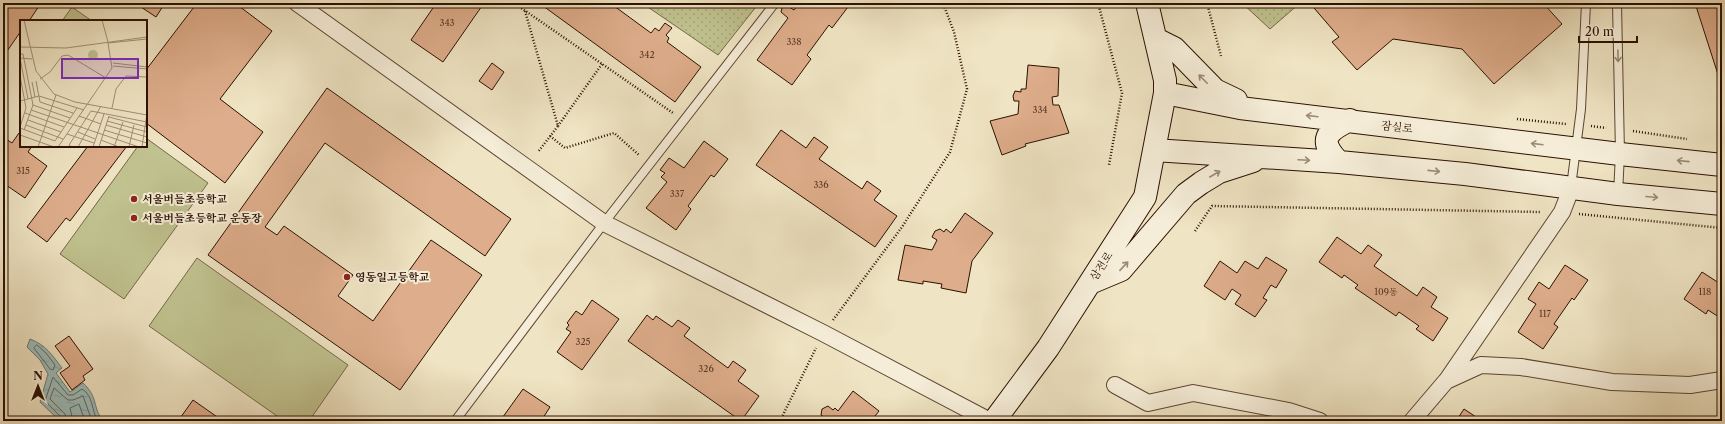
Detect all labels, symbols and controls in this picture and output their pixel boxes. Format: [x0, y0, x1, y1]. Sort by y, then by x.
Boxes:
house number: 343 [439, 17, 455, 28]
scale bar [1579, 18, 1637, 44]
inset map [20, 20, 147, 147]
text: 20 m [1585, 24, 1614, 39]
house number: 338 [786, 36, 802, 47]
house number: 342 [639, 49, 655, 60]
one-way arrow [1614, 49, 1622, 62]
one-way arrow [1198, 74, 1208, 84]
house number: 334 [1032, 104, 1048, 115]
one-way arrow [1306, 112, 1319, 119]
street label: 잠실로 [1380, 118, 1414, 136]
one-way arrow [1530, 140, 1543, 148]
one-way arrow [1297, 156, 1310, 164]
one-way arrow [1677, 157, 1690, 164]
house number: 315 [16, 165, 30, 176]
one-way arrow [1427, 167, 1440, 175]
one-way arrow [1209, 170, 1221, 178]
house number: 336 [813, 179, 829, 190]
house number: 337 [670, 188, 685, 199]
place label: 서울버들초등학교 [142, 192, 227, 206]
marker: 서울버들초등학교 [129, 194, 139, 204]
one-way arrow [1645, 194, 1658, 201]
place label: 서울버들초등학교 운동장 [142, 211, 262, 225]
marker: 서울버들초등학교 운동장 [129, 213, 139, 223]
street label: 삼전로 [1086, 249, 1116, 283]
one-way arrow [1119, 261, 1129, 271]
place label: 영동일고등학교 [355, 270, 430, 284]
marker: 영동일고등학교 [342, 272, 352, 282]
house number: 109동 [1374, 286, 1398, 297]
house number: 118 [1699, 286, 1711, 297]
house number: 117 [1539, 308, 1552, 319]
house number: 325 [575, 336, 591, 347]
house number: 326 [698, 363, 714, 374]
north arrow [18, 366, 58, 406]
text: N [33, 369, 43, 383]

